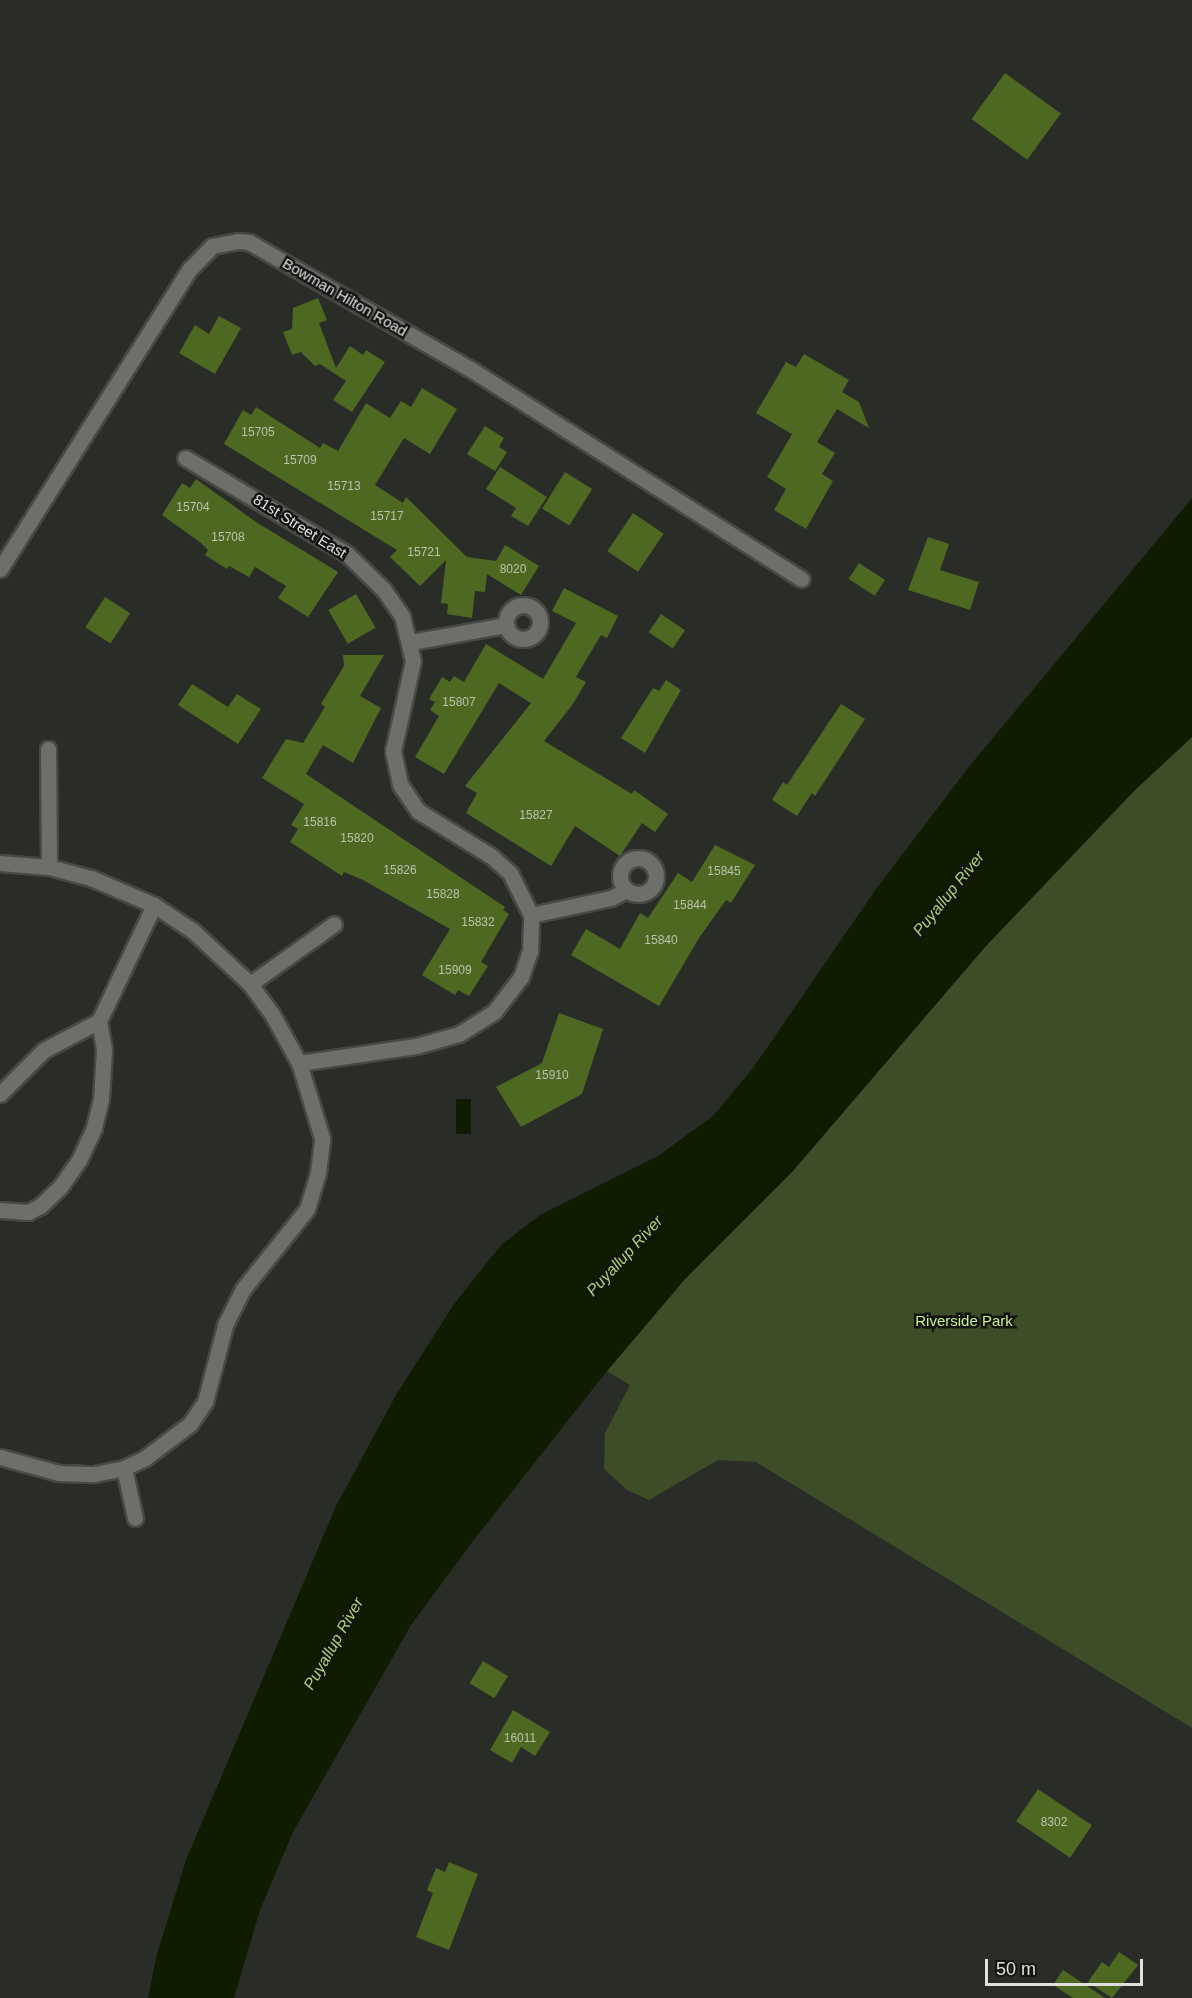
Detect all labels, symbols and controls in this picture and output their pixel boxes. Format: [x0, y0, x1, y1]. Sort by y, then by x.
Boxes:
street label: Bowman Hilton Road [279, 254, 411, 340]
house number: 15705 [241, 426, 275, 440]
house number: 15709 [283, 454, 317, 468]
house number: 15713 [327, 480, 361, 494]
street label: 81st Street East [250, 490, 350, 562]
house number: 15704 [176, 501, 210, 515]
house number: 15717 [370, 510, 404, 524]
house number: 15708 [211, 531, 245, 545]
house number: 15721 [407, 546, 441, 560]
house number: 8020 [500, 563, 526, 577]
house number: 15807 [442, 696, 476, 710]
house number: 15827 [519, 809, 553, 823]
house number: 15816 [303, 816, 337, 830]
house number: 15820 [340, 832, 374, 846]
water label: Puyallup River [909, 848, 989, 940]
house number: 15826 [383, 864, 417, 878]
house number: 15845 [707, 865, 741, 879]
house number: 15828 [426, 888, 460, 902]
house number: 15844 [673, 899, 707, 913]
house number: 15832 [461, 916, 495, 930]
house number: 15840 [644, 934, 678, 948]
house number: 15909 [438, 964, 472, 978]
house number: 15910 [535, 1069, 569, 1083]
water label: Puyallup River [583, 1212, 667, 1300]
park label: Riverside Park [915, 1312, 1013, 1330]
water label: Puyallup River [300, 1595, 368, 1693]
house number: 16011 [504, 1732, 536, 1746]
house number: 8302 [1041, 1816, 1067, 1830]
scale bar [988, 1947, 1146, 1985]
text: 50 m [996, 1959, 1036, 1979]

